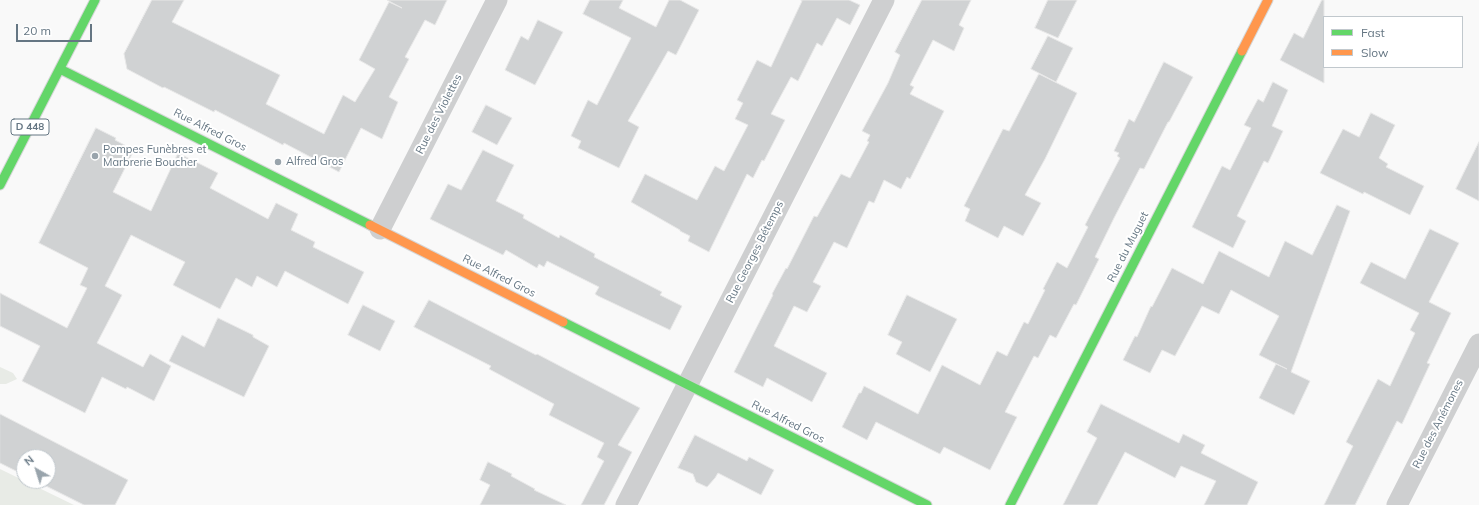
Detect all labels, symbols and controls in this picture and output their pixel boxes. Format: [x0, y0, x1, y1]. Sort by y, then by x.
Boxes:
scale bar [18, 16, 94, 42]
legend [1323, 16, 1463, 68]
text: 20 m [23, 23, 51, 38]
text: Fast [1361, 25, 1385, 40]
text: Slow [1361, 45, 1389, 60]
street label: Rue des Violettes [413, 72, 465, 156]
street label: Rue Alfred Gros [171, 106, 249, 154]
road number: D 448 [11, 119, 49, 135]
place label: Pompes Funèbres et Marbrerie Boucher [103, 143, 206, 169]
marker: Pompes Funèbres et Marbrerie Boucher [90, 151, 100, 161]
place label: Alfred Gros [286, 155, 343, 169]
marker: Alfred Gros [273, 157, 283, 167]
street label: Rue Georges Bétemps [723, 199, 787, 305]
street label: Rue du Muguet [1105, 210, 1151, 284]
street label: Rue Alfred Gros [460, 252, 538, 300]
street label: Rue des Anémones [1410, 377, 1466, 471]
street label: Rue Alfred Gros [749, 398, 827, 446]
north arrow [16, 449, 56, 489]
text: N [21, 452, 37, 469]

